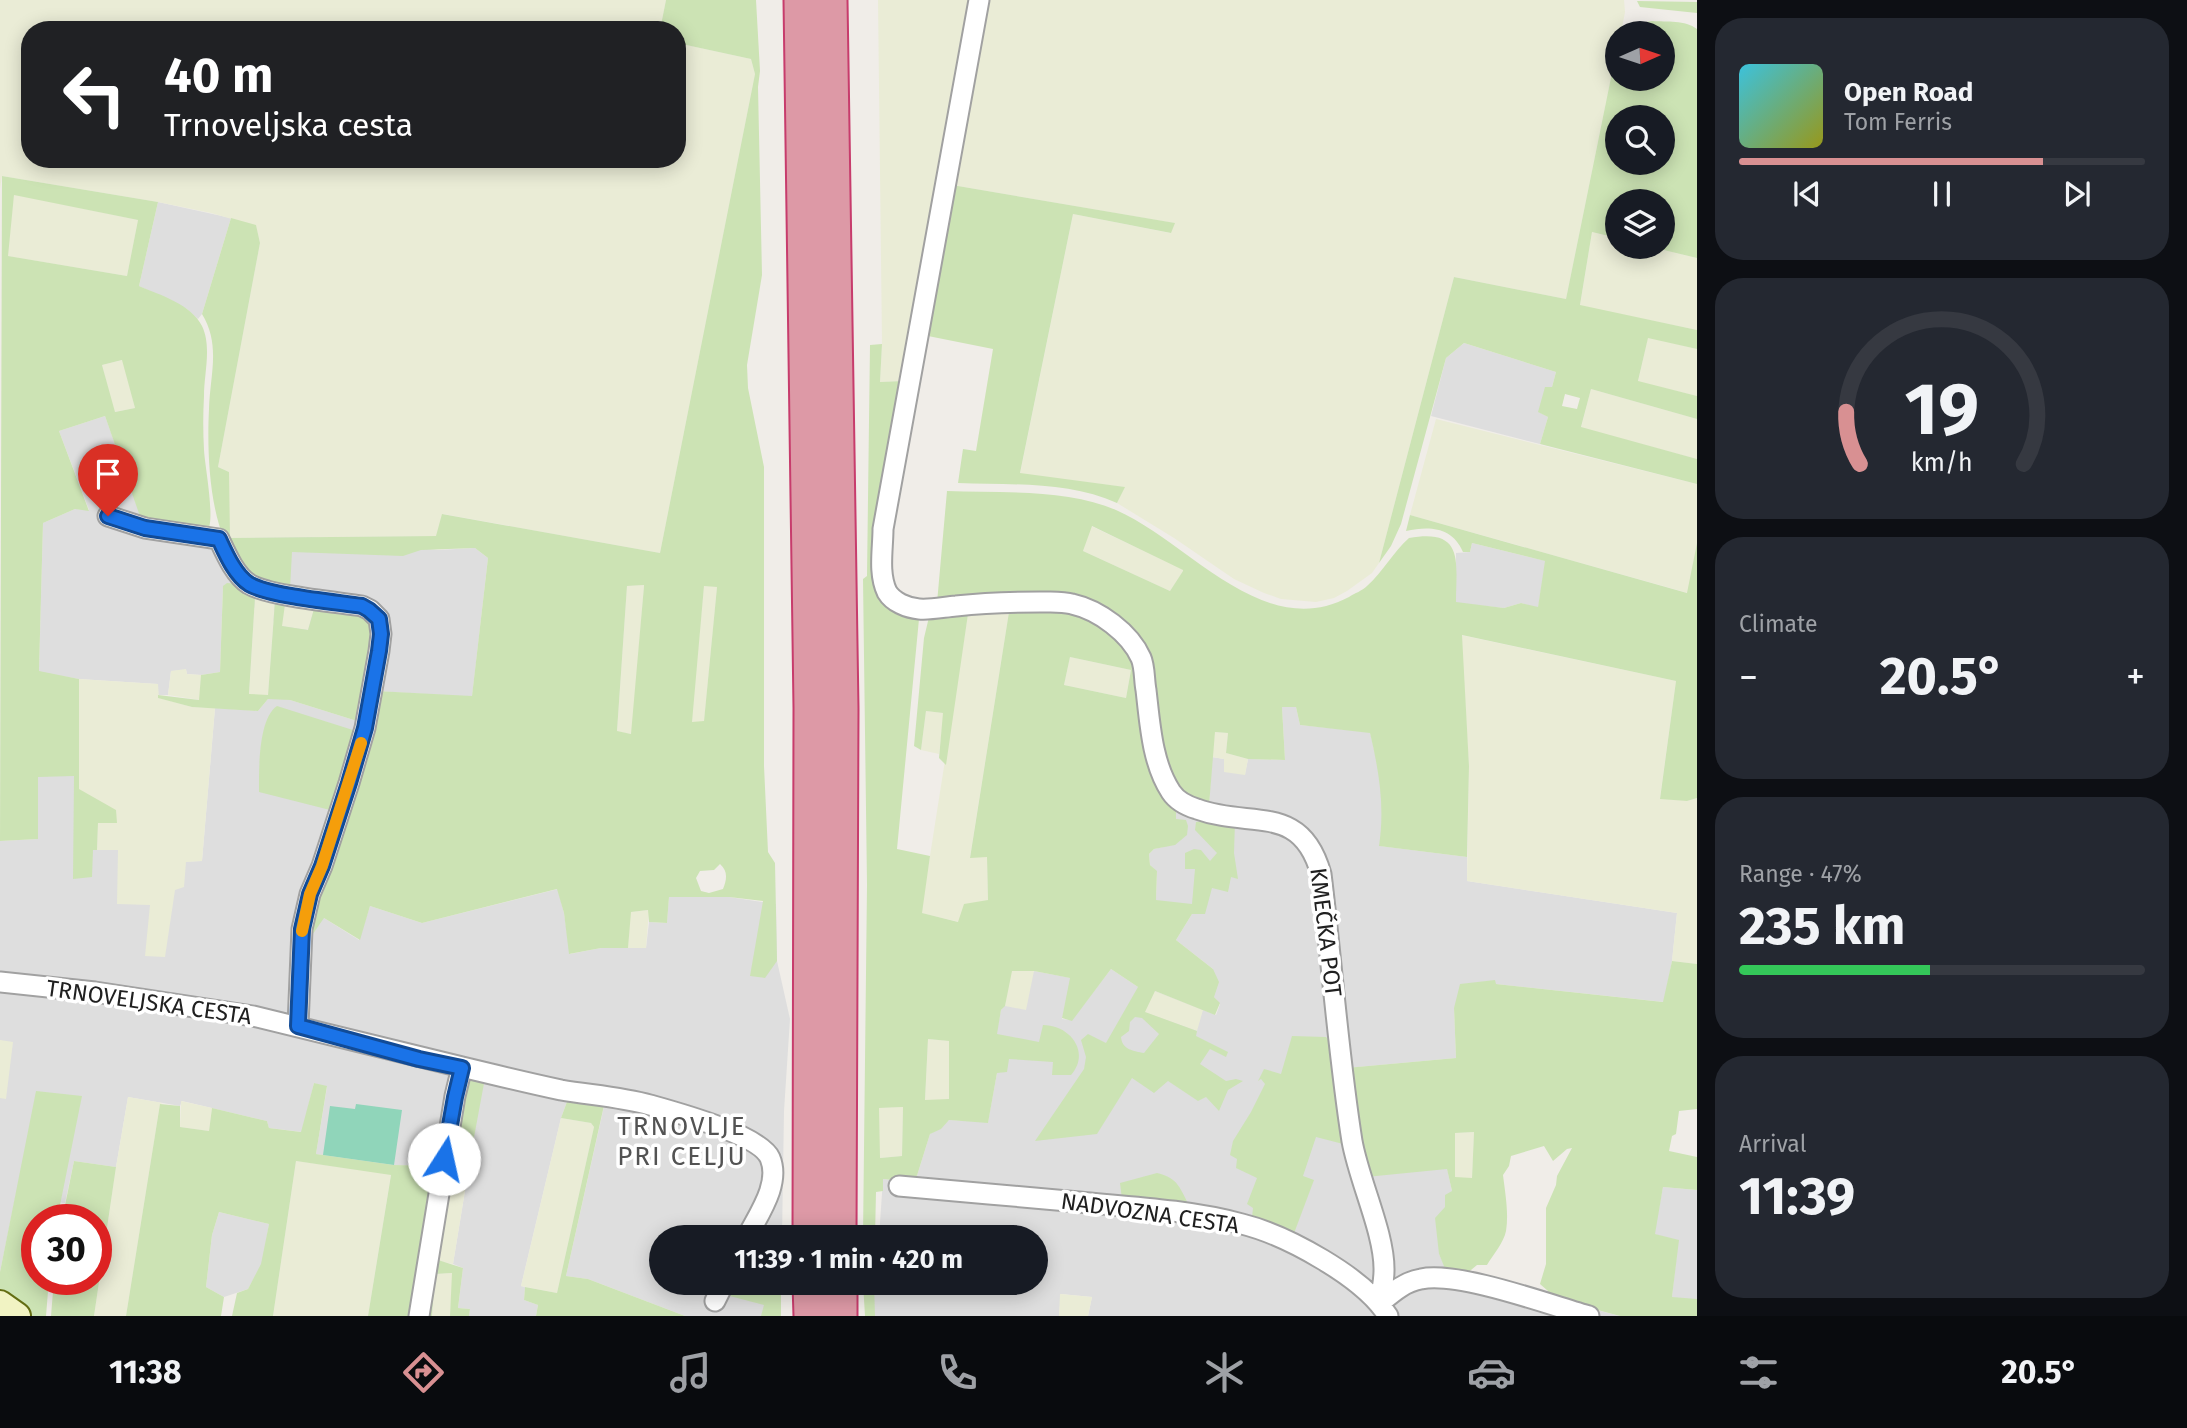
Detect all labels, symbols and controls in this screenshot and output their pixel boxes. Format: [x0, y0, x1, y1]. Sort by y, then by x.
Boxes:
north arrow [1605, 21, 1675, 91]
map controls [1605, 21, 1675, 259]
text: 40 m [164, 46, 273, 105]
icon: left [49, 49, 140, 140]
text: Open Road [1844, 77, 1973, 108]
button: search [1605, 105, 1675, 175]
text: Trnoveljska cesta [164, 106, 413, 144]
text: Tom Ferris [1844, 108, 1952, 136]
icon: previous [1788, 175, 1826, 213]
icon: pause [1923, 175, 1961, 213]
icon: next [2058, 175, 2096, 213]
button: layers [1605, 189, 1675, 259]
text: 19 [1905, 367, 1979, 454]
pin [78, 444, 138, 516]
text: km/h [1911, 448, 1973, 478]
icon: arrive [89, 455, 127, 493]
text: Climate [1739, 610, 1818, 638]
text: 20.5° [1880, 645, 2004, 708]
text: − [1739, 654, 1758, 700]
text: + [2126, 654, 2145, 700]
text: Range · 47% [1739, 860, 1862, 888]
street label: KMEČKA POT [1304, 866, 1349, 998]
text: 235 km [1739, 895, 1906, 958]
street label: TRNOVELJSKA CESTA [45, 974, 254, 1030]
district label: TRNOVLJE PRI CELJU [617, 1111, 747, 1172]
position arrow [407, 1122, 481, 1196]
text: Arrival [1739, 1130, 1806, 1158]
text: 11:39 [1739, 1165, 1855, 1228]
street label: NADVOZNA CESTA [1059, 1187, 1242, 1239]
speed limit sign: 30 [21, 1204, 112, 1295]
text: 11:39 · 1 min · 420 m [734, 1244, 963, 1275]
icon: directions [399, 1348, 448, 1397]
icon: music [666, 1348, 715, 1397]
icon: phone [933, 1348, 982, 1397]
icon: climate [1200, 1348, 1249, 1397]
icon: car [1467, 1348, 1516, 1397]
icon: filters [1734, 1348, 1783, 1397]
text: 11:38 [109, 1353, 182, 1391]
text: 20.5° [2001, 1353, 2078, 1391]

